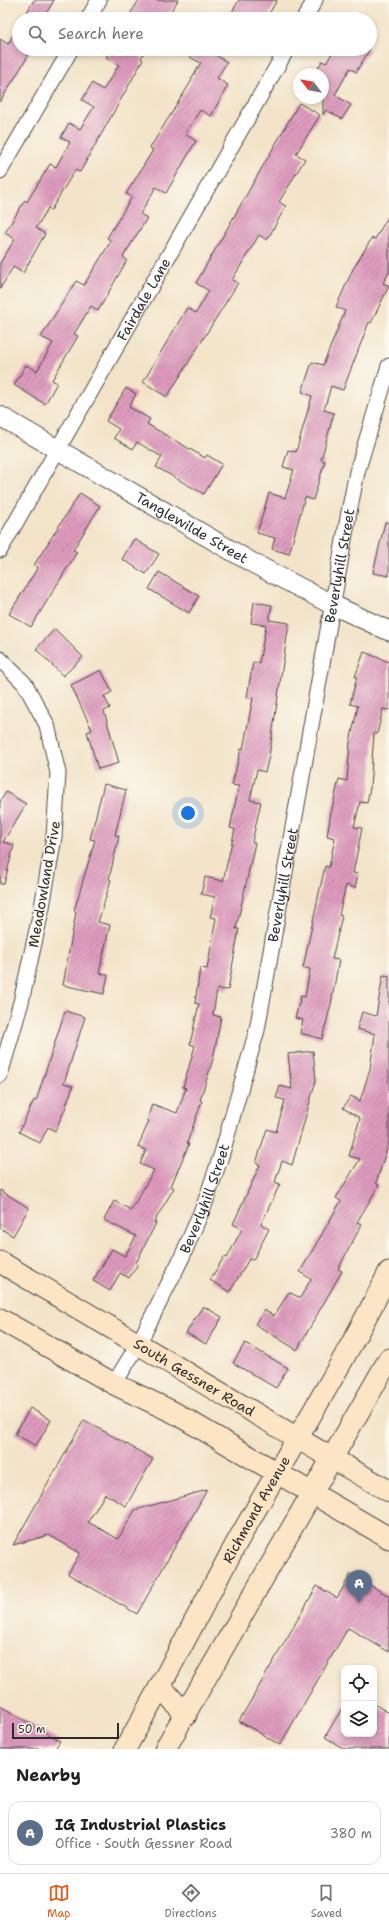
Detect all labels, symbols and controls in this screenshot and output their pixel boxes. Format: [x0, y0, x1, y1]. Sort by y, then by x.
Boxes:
search box [12, 12, 377, 56]
icon: search [26, 23, 48, 45]
text: Search here [58, 24, 144, 44]
north arrow [293, 68, 329, 104]
street label: Fairdale Lane [113, 254, 175, 344]
street label: Tanglewilde Street [132, 488, 251, 567]
street label: Beverlyhill Street [320, 507, 358, 624]
your location [178, 803, 198, 823]
street label: Meadowland Drive [24, 819, 64, 949]
street label: Beverlyhill Street [264, 826, 302, 943]
street label: Beverlyhill Street [176, 1142, 233, 1256]
street label: South Gessner Road [130, 1334, 258, 1420]
street label: Richmond Avenue [218, 1453, 294, 1566]
pin: A [346, 1570, 372, 1603]
map controls [341, 1665, 377, 1737]
button: locate [341, 1665, 377, 1701]
button: layers [341, 1701, 377, 1737]
scale bar [12, 1721, 119, 1740]
text: 50 m [18, 1722, 46, 1737]
text: Nearby [16, 1764, 81, 1786]
text: IG Industrial Plastics [55, 1815, 226, 1835]
text: A [25, 1825, 35, 1842]
text: 380 m [330, 1825, 372, 1842]
text: Office · South Gessner Road [55, 1835, 232, 1852]
tab: Map [47, 1882, 71, 1921]
tab: Directions [164, 1882, 217, 1921]
tab: Saved [311, 1882, 342, 1921]

